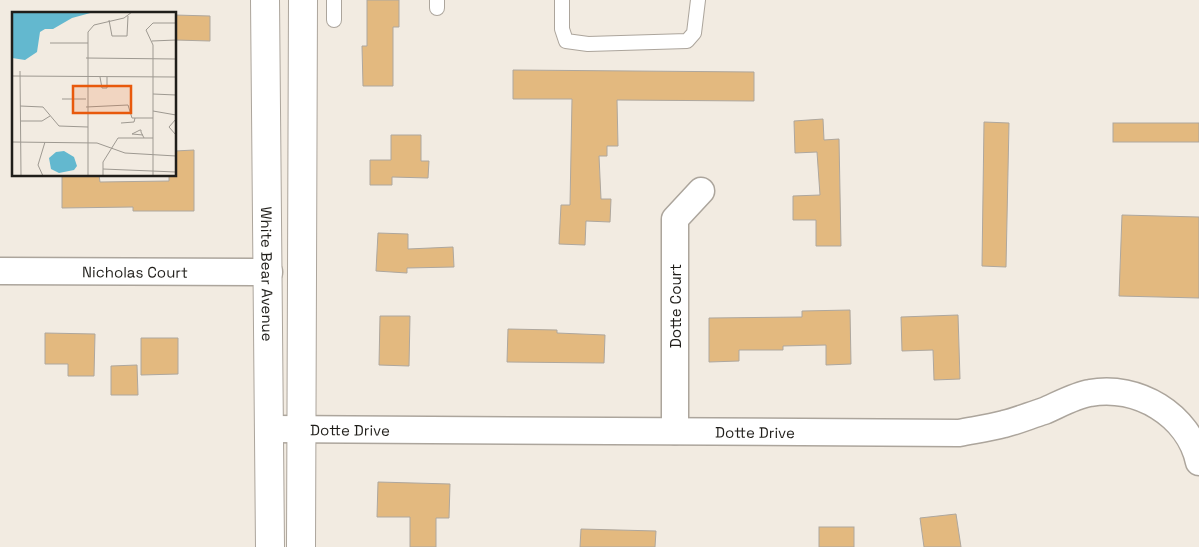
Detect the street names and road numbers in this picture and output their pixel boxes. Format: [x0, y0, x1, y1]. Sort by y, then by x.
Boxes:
street label: White Bear Avenue [257, 206, 278, 342]
street label: Nicholas Court [82, 262, 188, 281]
street label: Dotte Court [666, 264, 685, 348]
street label: Dotte Drive [310, 420, 390, 439]
street label: Dotte Drive [715, 422, 795, 442]

